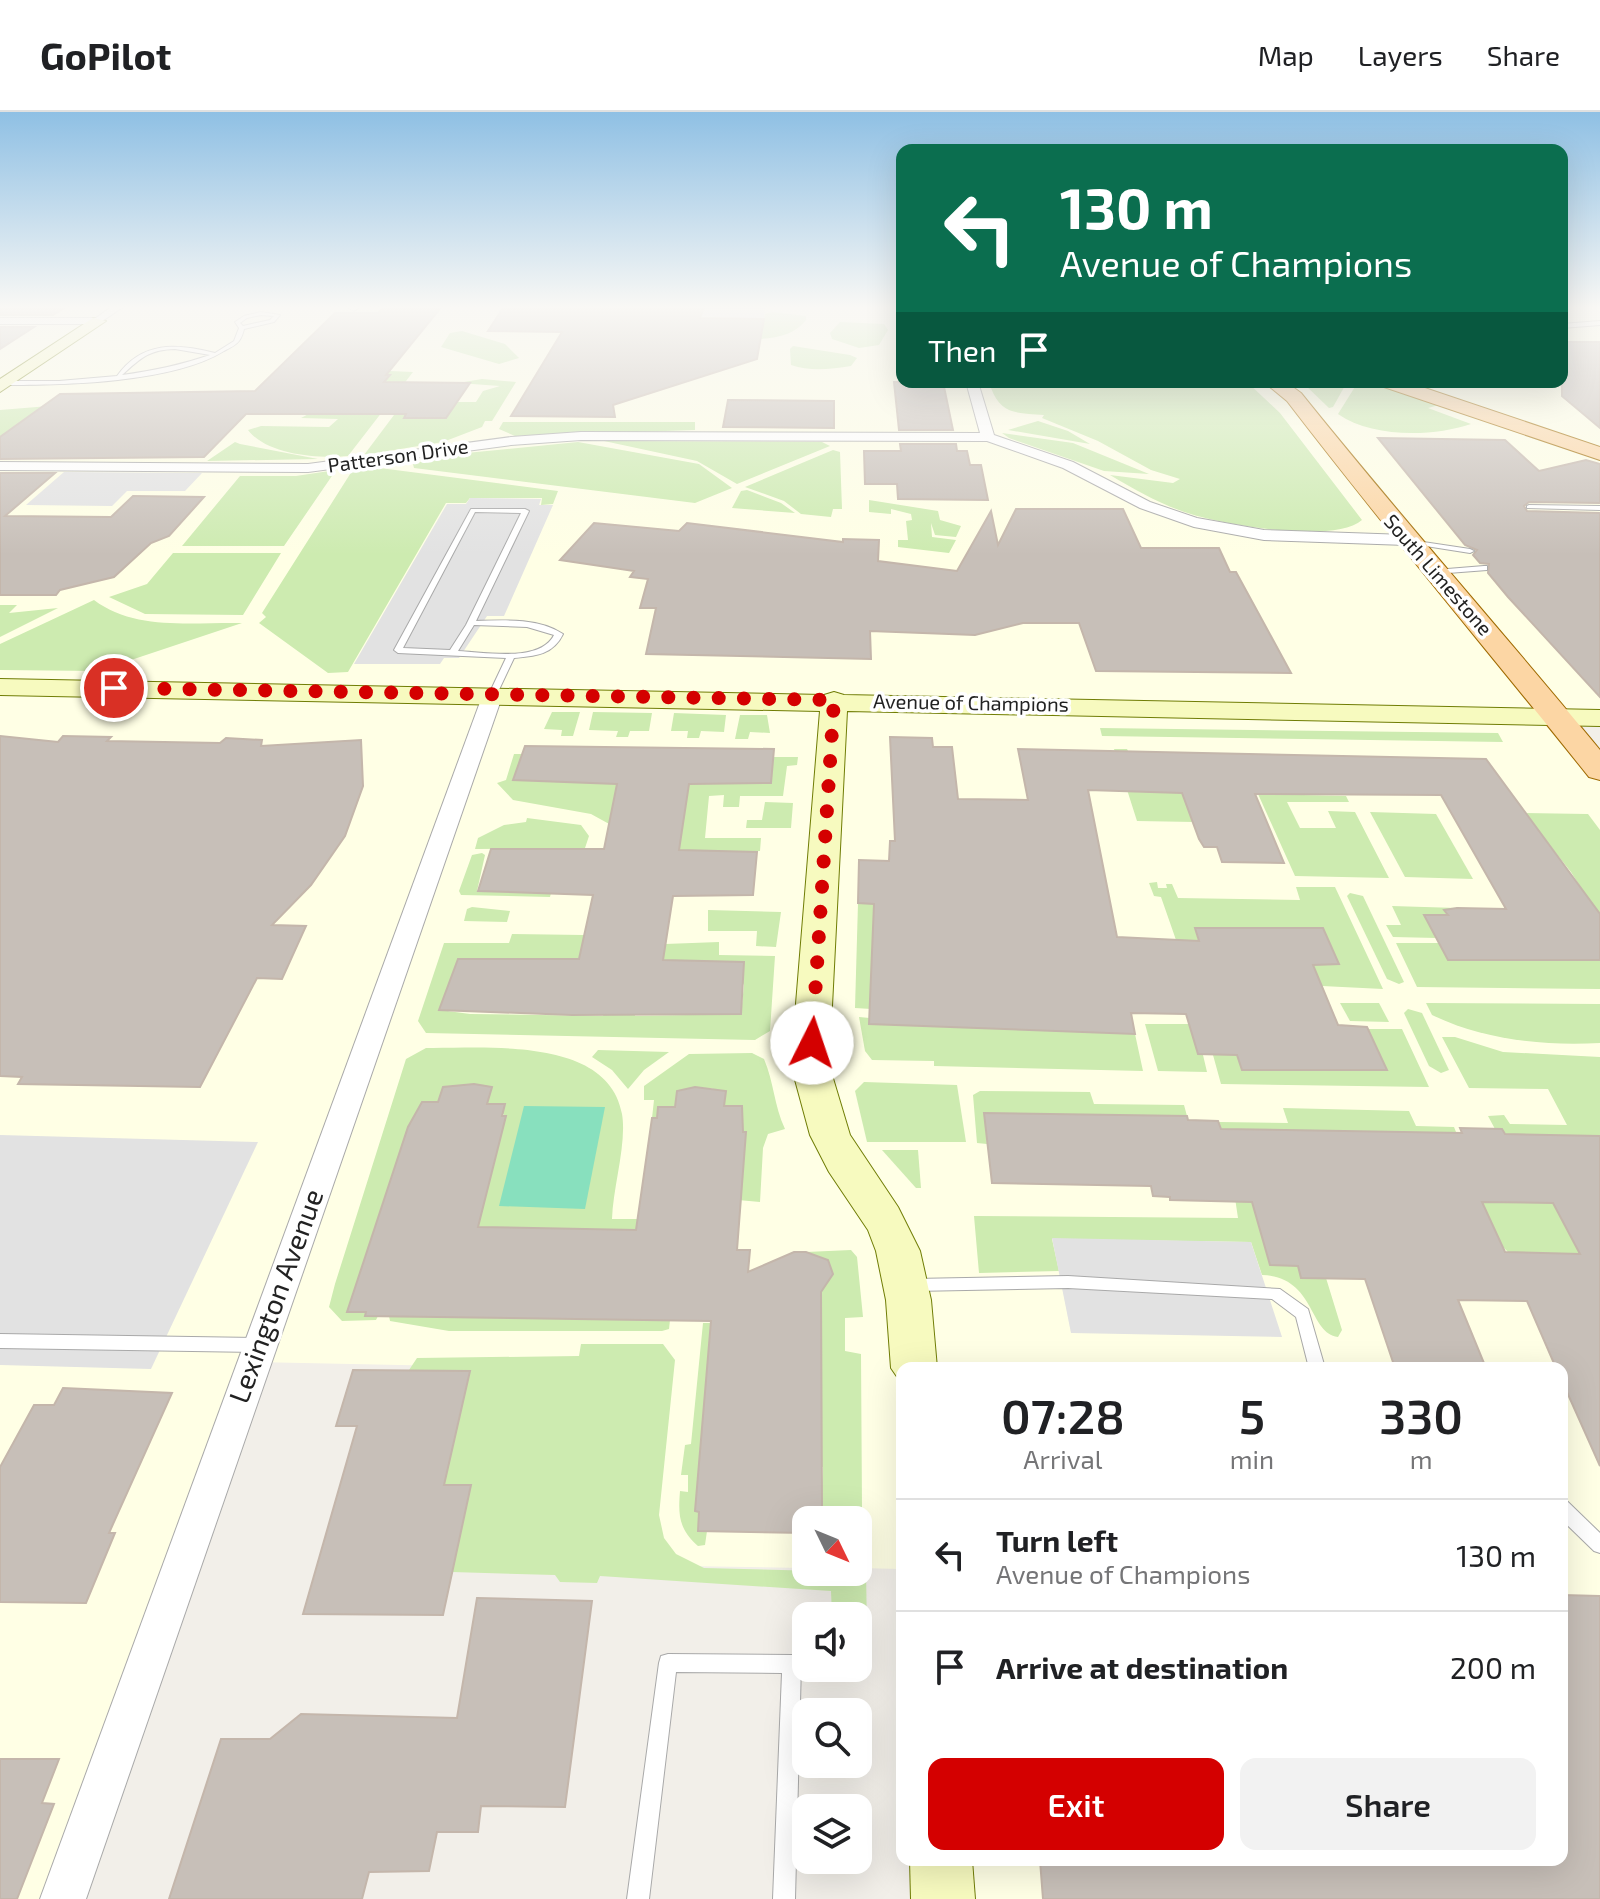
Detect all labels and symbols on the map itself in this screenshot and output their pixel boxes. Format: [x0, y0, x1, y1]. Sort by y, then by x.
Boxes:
street label: Patterson Drive [326, 433, 470, 477]
street label: South Limestone [1380, 509, 1498, 640]
pin [80, 654, 148, 722]
street label: Avenue of Champions [873, 688, 1069, 716]
position arrow [770, 1001, 854, 1085]
street label: Lexington Avenue [221, 1184, 330, 1407]
north arrow [792, 1506, 872, 1586]

